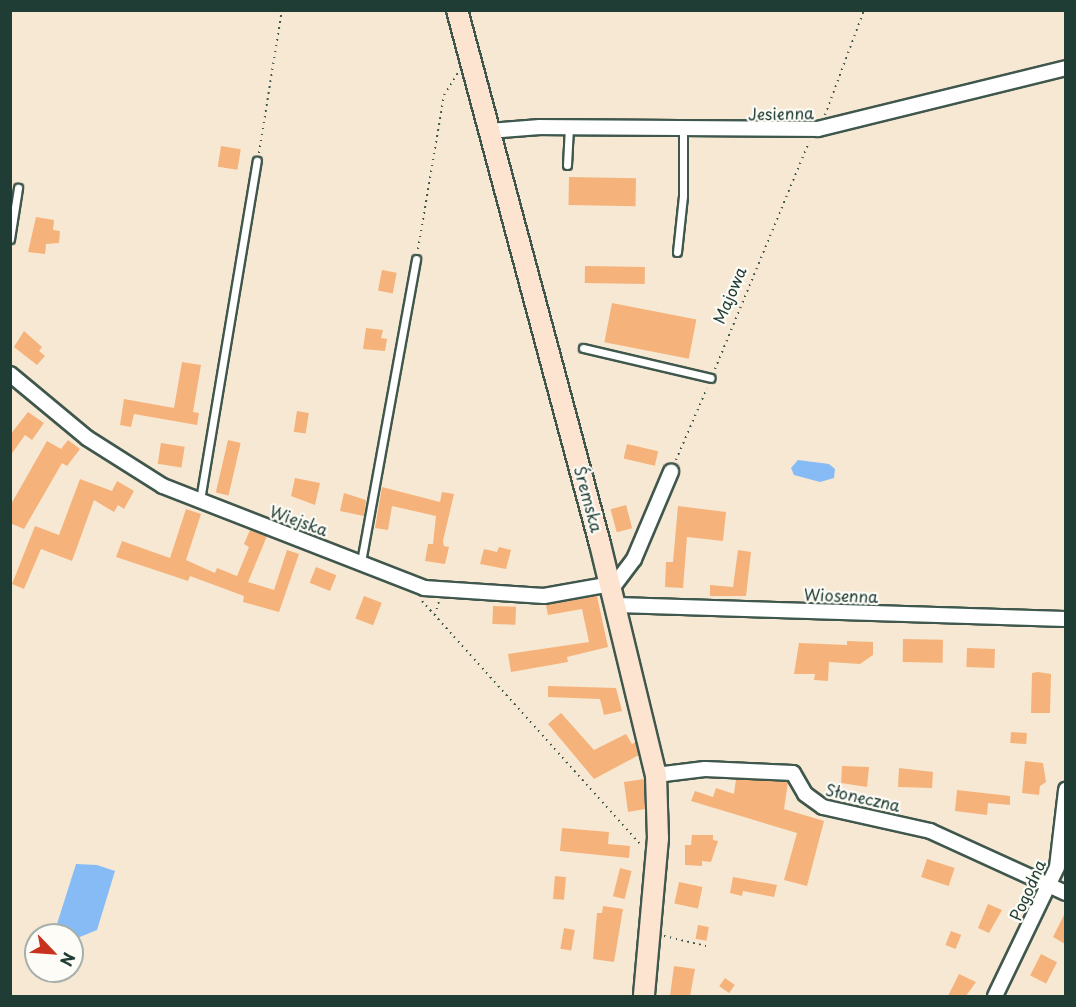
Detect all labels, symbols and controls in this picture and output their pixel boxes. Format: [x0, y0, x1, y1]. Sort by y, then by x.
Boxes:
street label: Jesienna [748, 103, 814, 123]
street label: Majowa [708, 264, 750, 326]
street label: Śremska [571, 464, 607, 534]
street label: Wiejska [267, 501, 331, 539]
street label: Wiosenna [804, 584, 878, 606]
street label: Słoneczna [824, 779, 902, 815]
street label: Pogodna [1005, 856, 1049, 924]
north arrow [24, 923, 84, 983]
text: N [55, 949, 82, 971]

